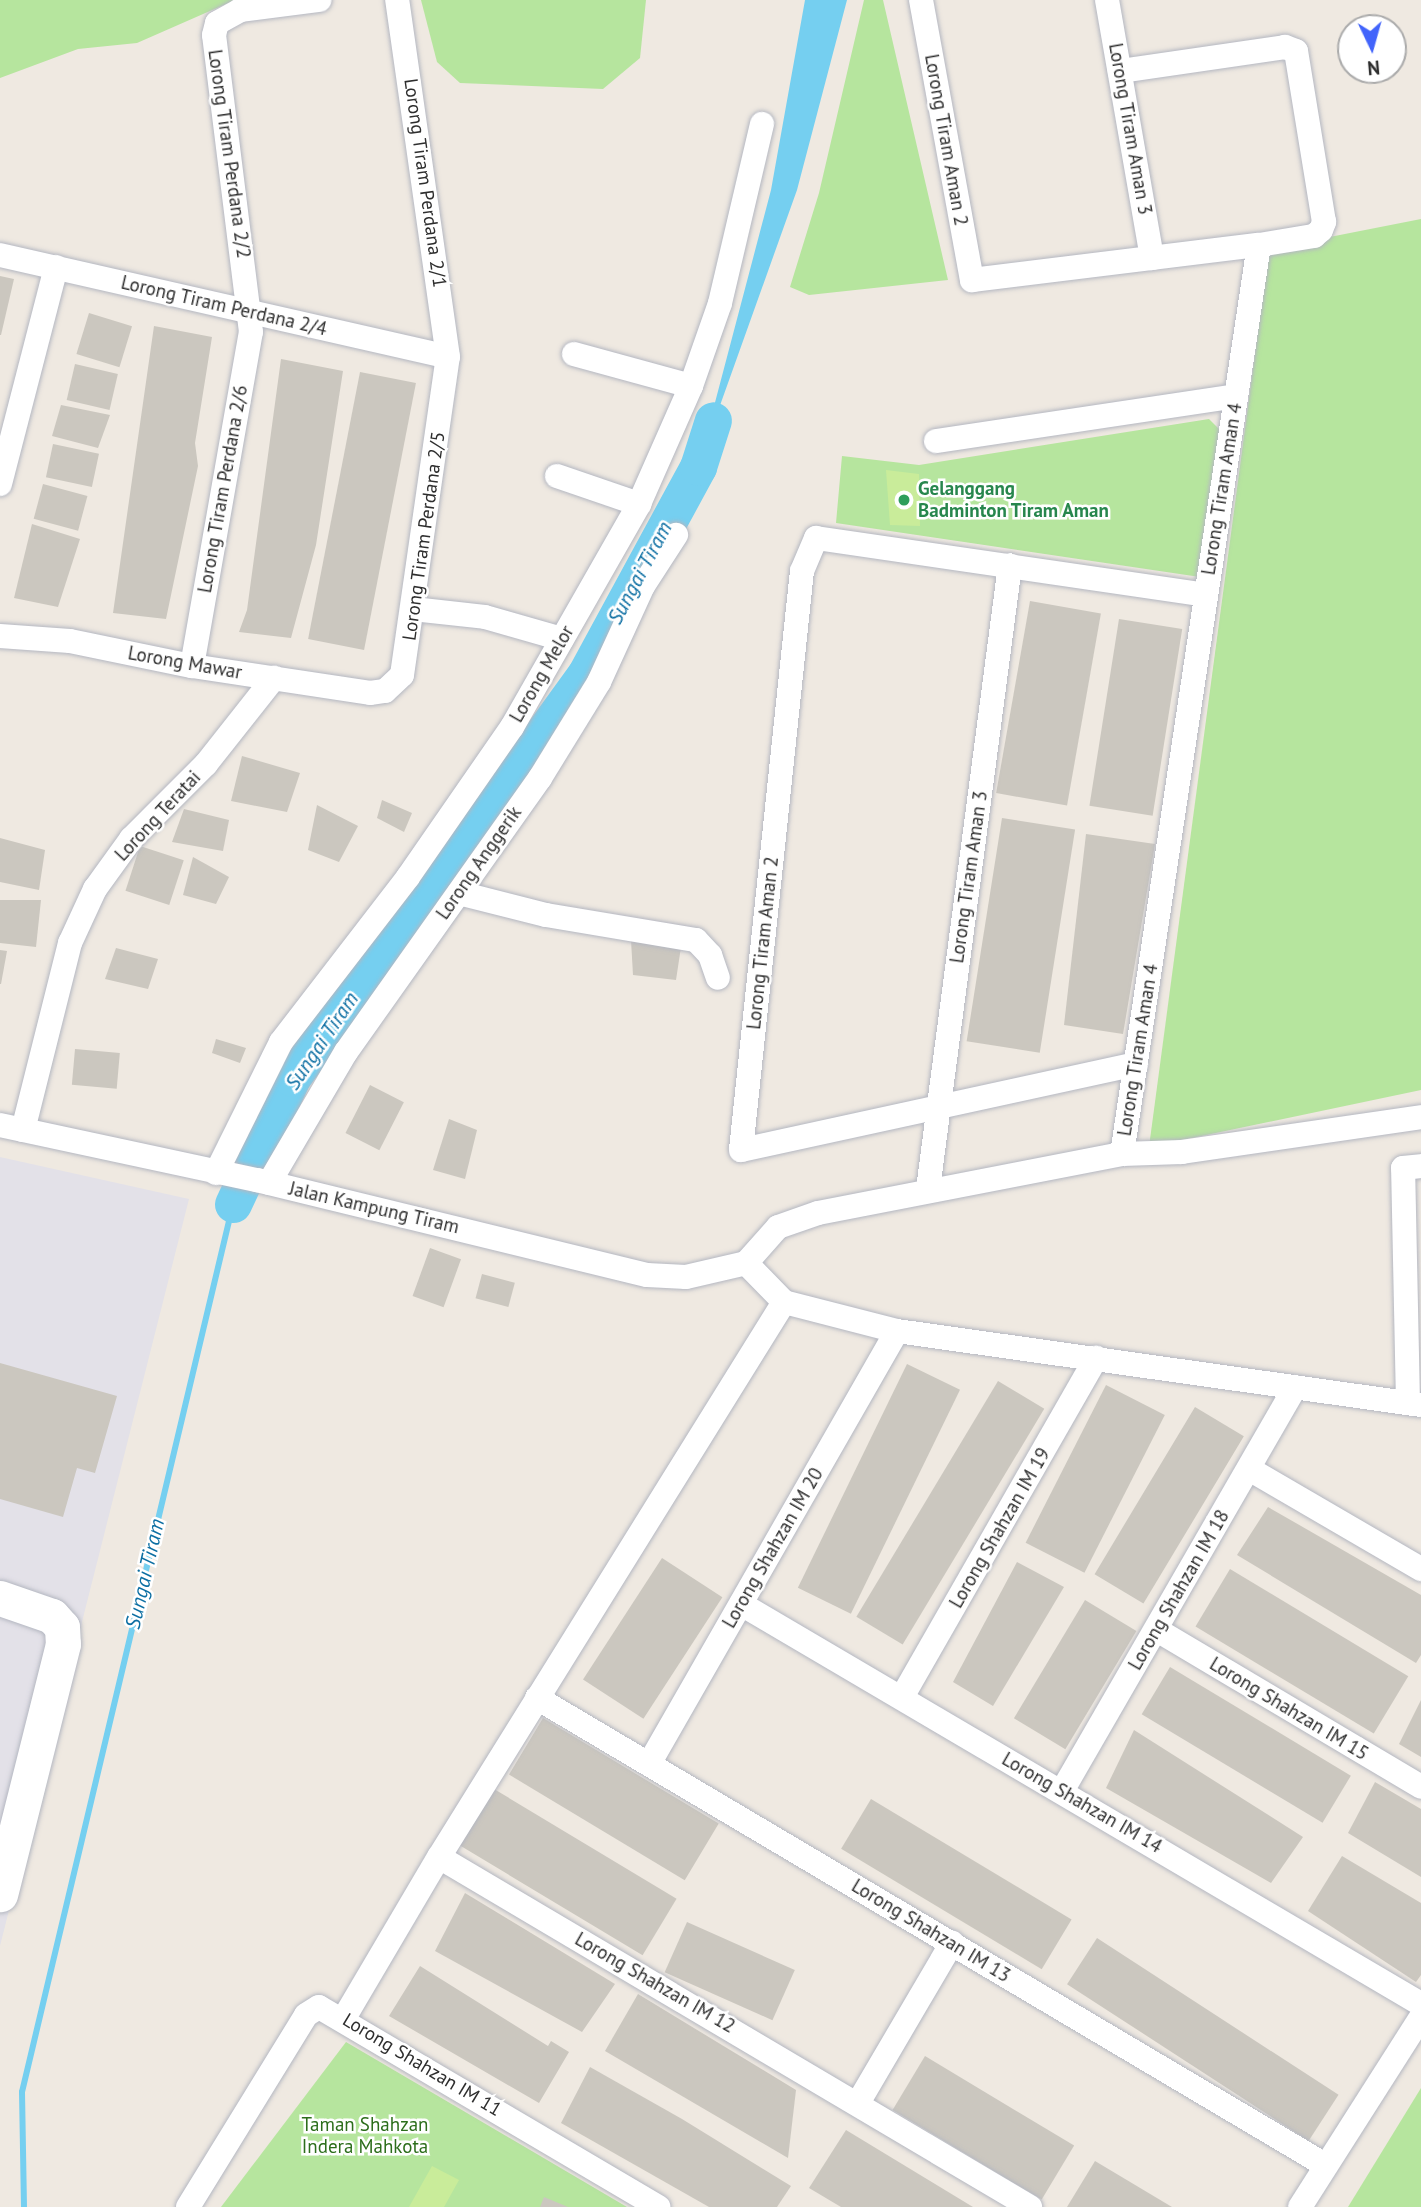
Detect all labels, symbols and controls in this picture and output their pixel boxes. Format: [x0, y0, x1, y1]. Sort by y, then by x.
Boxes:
north arrow [1337, 14, 1407, 84]
street label: Lorong Tiram Aman 3 [1104, 41, 1156, 217]
street label: Lorong Tiram Perdana 2/2 [203, 48, 255, 260]
street label: Lorong Tiram Aman 2 [920, 52, 972, 228]
text: N [1366, 55, 1381, 80]
street label: Lorong Tiram Perdana 2/1 [399, 77, 451, 289]
street label: Lorong Tiram Perdana 2/4 [119, 271, 329, 341]
street label: Lorong Tiram Perdana 2/6 [193, 383, 253, 595]
street label: Lorong Tiram Aman 4 [1197, 401, 1247, 577]
street label: Lorong Tiram Perdana 2/5 [398, 430, 450, 642]
place label: Gelanggang Badminton Tiram Aman [918, 478, 1110, 522]
marker: Gelanggang Badminton Tiram Aman [896, 492, 912, 508]
water label: Sungai Tiram [602, 517, 678, 629]
street label: Lorong Melor [505, 622, 579, 726]
street label: Lorong Mawar [126, 642, 244, 684]
street label: Lorong Teratai [110, 766, 206, 866]
street label: Lorong Tiram Aman 3 [946, 789, 992, 965]
street label: Lorong Anggerik [431, 802, 527, 924]
street label: Lorong Tiram Aman 2 [743, 855, 783, 1031]
street label: Lorong Tiram Aman 4 [1113, 962, 1163, 1138]
water label: Sungai Tiram [280, 987, 364, 1095]
street label: Jalan Kampung Tiram [286, 1177, 462, 1239]
street label: Lorong Shahzan IM 19 [945, 1444, 1055, 1612]
street label: Lorong Shahzan IM 20 [718, 1464, 828, 1632]
street label: Lorong Shahzan IM 18 [1124, 1506, 1234, 1674]
water label: Sungai Tiram [120, 1516, 170, 1632]
street label: Lorong Shahzan IM 15 [1205, 1653, 1373, 1765]
street label: Lorong Shahzan IM 14 [998, 1748, 1166, 1858]
street label: Lorong Shahzan IM 13 [847, 1875, 1015, 1987]
street label: Lorong Shahzan IM 12 [571, 1928, 739, 2038]
street label: Lorong Shahzan IM 11 [338, 2009, 506, 2121]
park label: Taman Shahzan Indera Mahkota [302, 2114, 428, 2158]

